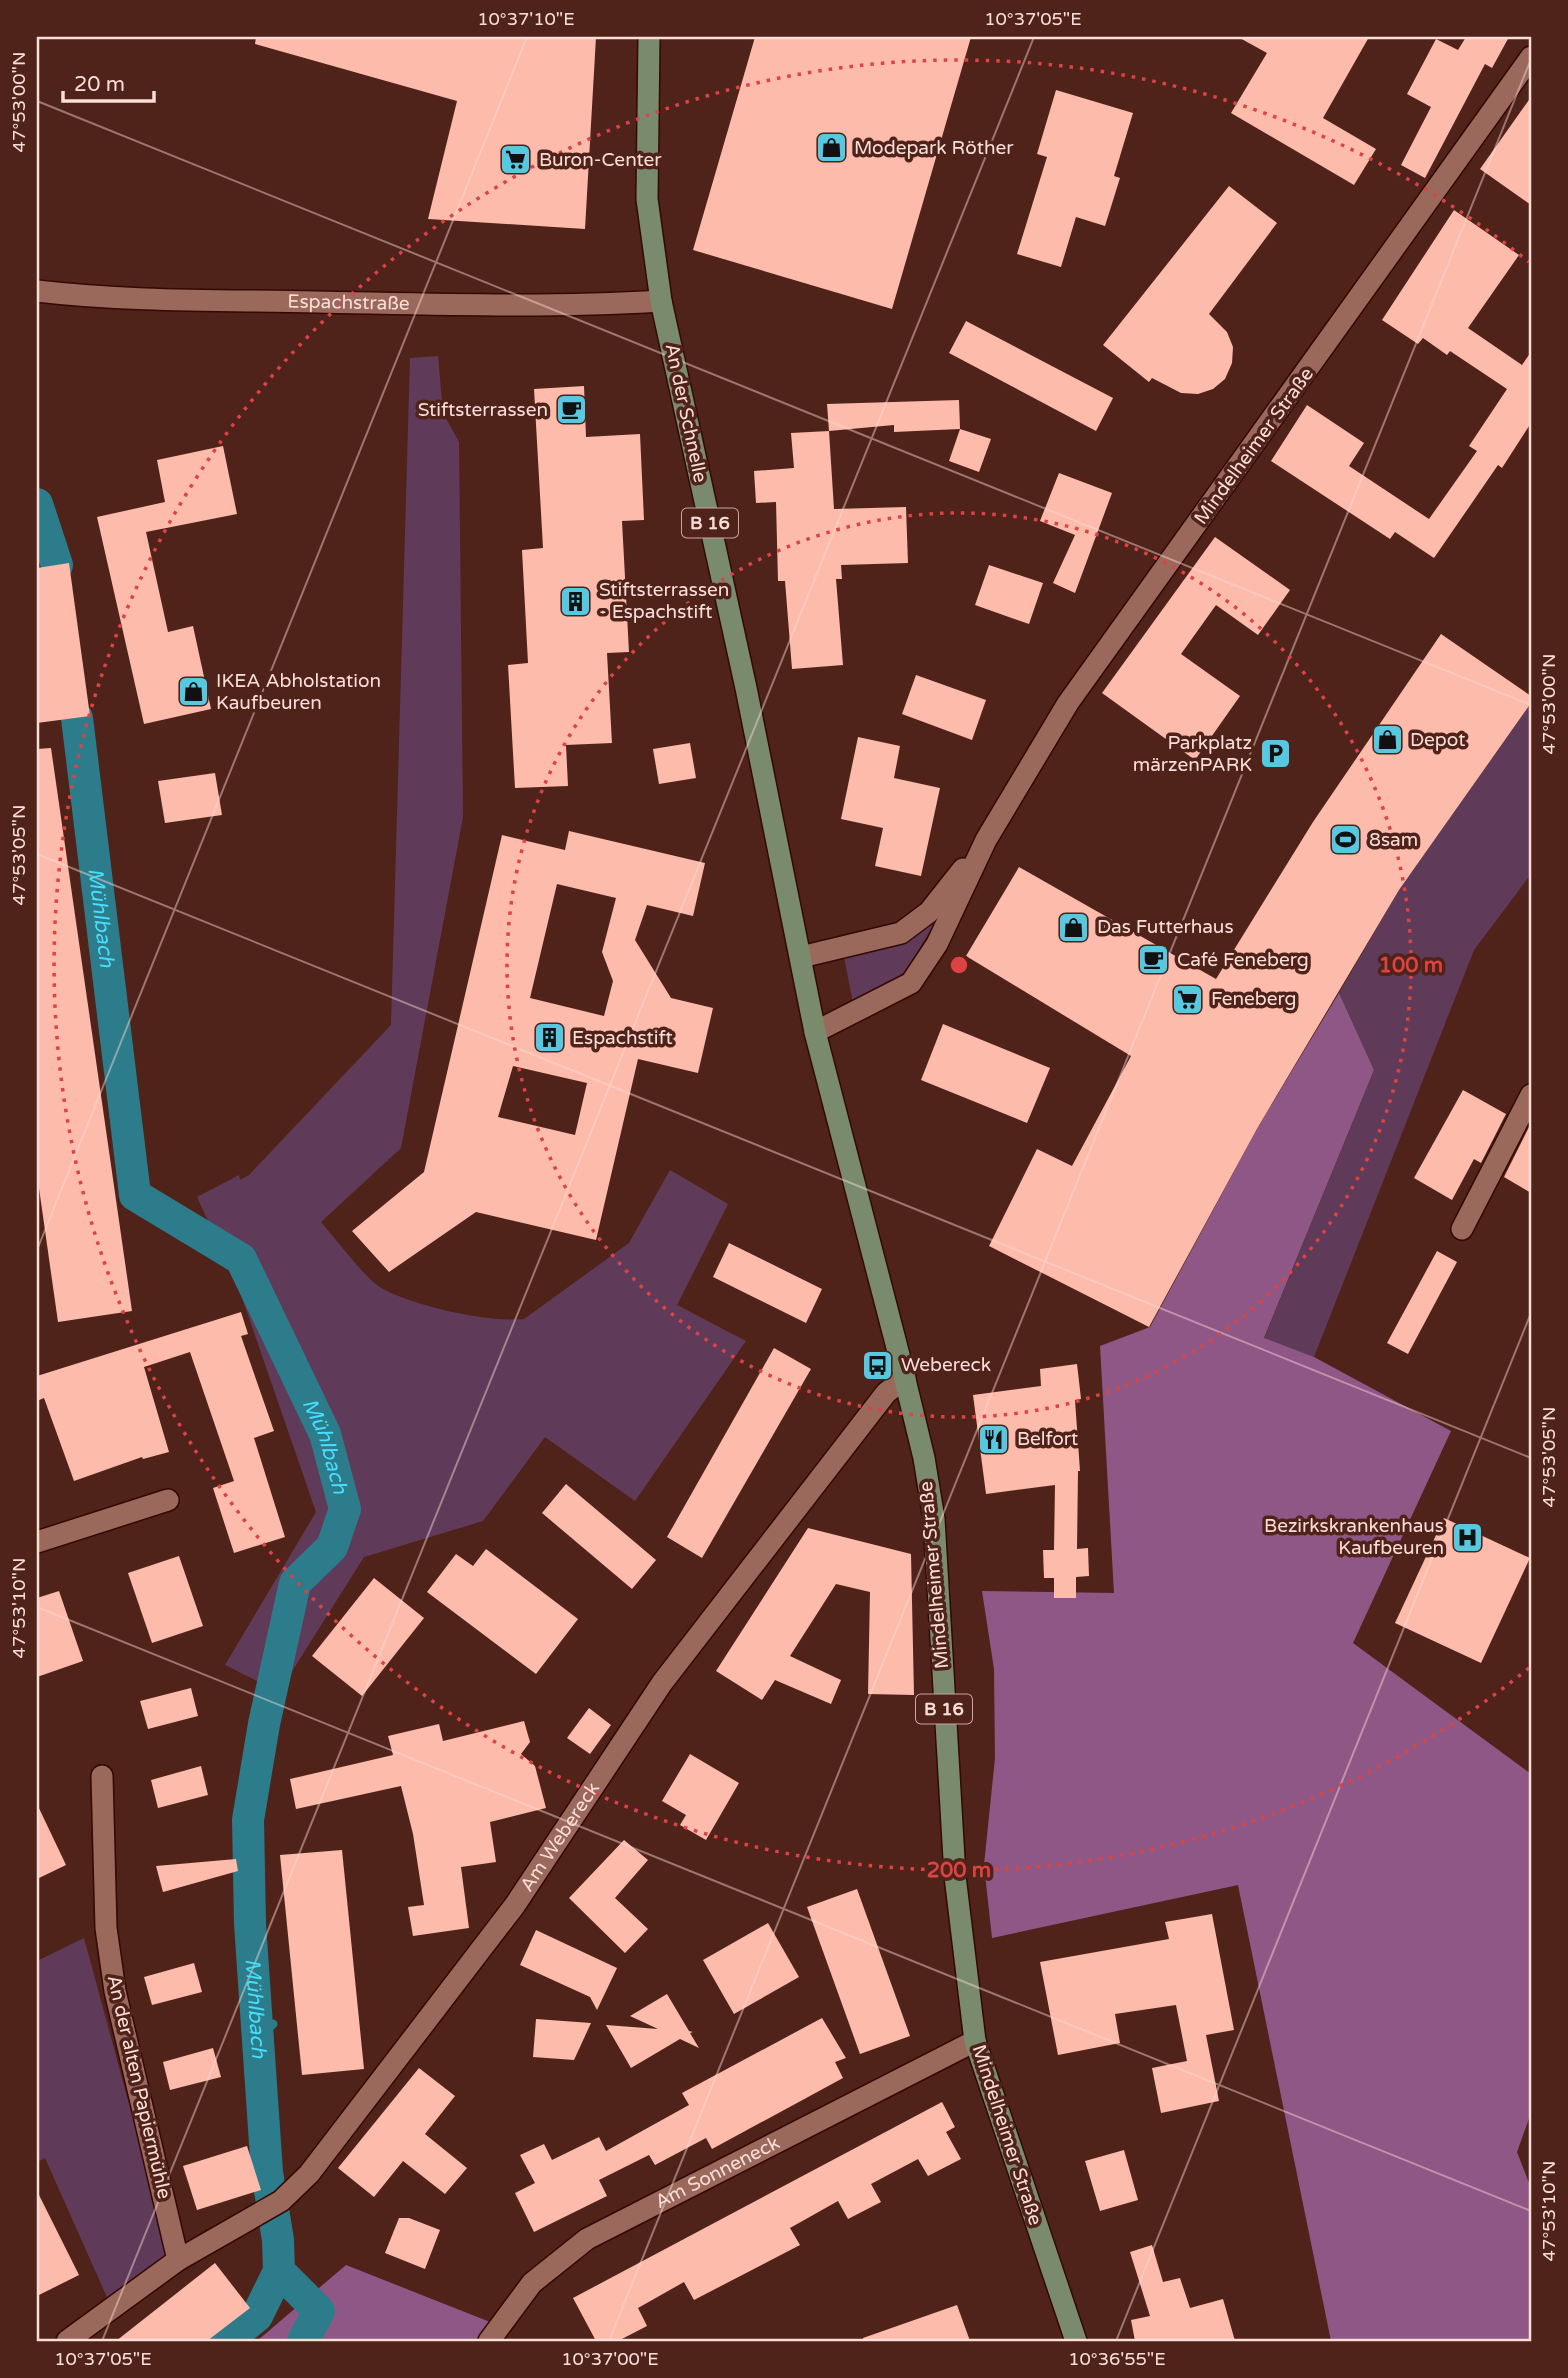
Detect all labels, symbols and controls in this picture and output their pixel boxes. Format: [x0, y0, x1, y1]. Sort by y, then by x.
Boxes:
text: 10°37'10"E [477, 8, 575, 30]
text: 10°37'05"E [984, 8, 1082, 30]
text: 47°53'00"N [8, 52, 30, 152]
scale bar [63, 60, 154, 104]
text: 20 m [74, 72, 125, 97]
shop icon: Modepark Röther [814, 131, 848, 165]
place label: Modepark Röther [854, 137, 1014, 159]
supermarket icon: Buron-Center [499, 143, 533, 177]
place label: Buron-Center [539, 149, 662, 171]
street label: Espachstraße [287, 290, 410, 315]
street label: An der Schnelle [661, 342, 711, 484]
street label: Mindelheimer Straße [1190, 363, 1318, 529]
cafe icon: Stiftsterrassen [554, 393, 588, 427]
place label: Stiftsterrassen [418, 399, 548, 421]
road number: B 16 [682, 508, 738, 538]
place label: Stiftsterrassen - Espachstift [599, 579, 729, 623]
building icon: Stiftsterrassen - Espachstift [559, 584, 593, 618]
text: 47°53'00"N [1538, 654, 1560, 754]
place label: IKEA Abholstation Kaufbeuren [216, 670, 381, 714]
shop icon: IKEA Abholstation Kaufbeuren [176, 675, 210, 709]
shop icon: Depot [1370, 723, 1404, 757]
place label: Depot [1410, 729, 1465, 751]
place label: Parkplatz märzenPARK [1133, 732, 1252, 776]
parking icon: Parkplatz märzenPARK [1258, 737, 1292, 771]
text: 47°53'05"N [8, 805, 30, 905]
sports icon: 8sam [1329, 823, 1363, 857]
place label: 8sam [1369, 829, 1418, 851]
water label: Mühlbach [83, 866, 120, 970]
shop icon: Das Futterhaus [1057, 910, 1091, 944]
place label: Das Futterhaus [1097, 916, 1234, 938]
cafe icon: Café Feneberg [1137, 943, 1171, 977]
place label: Café Feneberg [1177, 949, 1309, 971]
centre of rings [947, 953, 971, 977]
text: 100 m [1379, 953, 1443, 978]
supermarket icon: Feneberg [1171, 982, 1205, 1016]
place label: Feneberg [1211, 988, 1297, 1010]
building icon: Espachstift [532, 1021, 566, 1055]
place label: Espachstift [572, 1027, 673, 1049]
bus stop icon: Webereck [861, 1348, 895, 1382]
place label: Webereck [901, 1354, 991, 1376]
water label: Mühlbach [297, 1394, 353, 1498]
text: 47°53'05"N [1538, 1407, 1560, 1507]
restaurant icon: Belfort [977, 1422, 1011, 1456]
place label: Belfort [1017, 1428, 1078, 1450]
street label: Mindelheimer Straße [915, 1480, 953, 1670]
place label: Bezirkskrankenhaus Kaufbeuren [1264, 1515, 1444, 1559]
hospital icon: Bezirkskrankenhaus Kaufbeuren [1450, 1520, 1484, 1554]
text: 47°53'10"N [8, 1558, 30, 1658]
road number: B 16 [916, 1694, 972, 1724]
street label: Am Webereck [516, 1778, 604, 1896]
text: 200 m [927, 1858, 991, 1883]
water label: Mühlbach [240, 1958, 272, 2060]
street label: An der alten Papiermühle [103, 1973, 175, 2201]
street label: Mindelheimer Straße [967, 2042, 1047, 2228]
street label: Am Sonneneck [652, 2132, 783, 2213]
text: 47°53'10"N [1538, 2161, 1560, 2261]
text: 10°37'05"E [54, 2348, 152, 2370]
text: 10°37'00"E [561, 2348, 659, 2370]
text: 10°36'55"E [1068, 2348, 1166, 2370]

